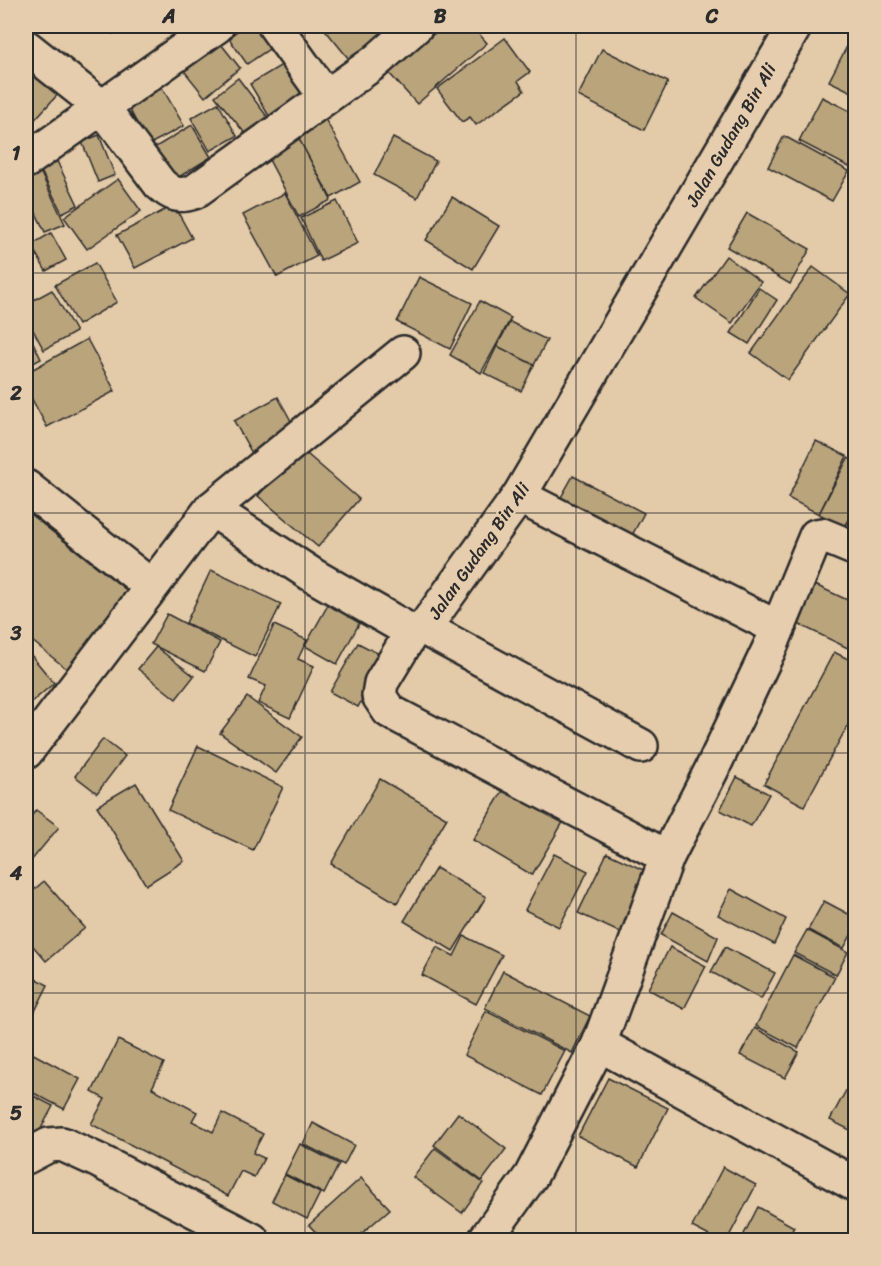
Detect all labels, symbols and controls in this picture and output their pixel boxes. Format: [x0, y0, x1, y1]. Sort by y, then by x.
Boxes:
text: A [161, 0, 176, 34]
text: B [434, 0, 447, 34]
text: C [705, 0, 719, 34]
street label: Jalan Gudang Bin Ali [676, 56, 786, 214]
text: 1 [12, 136, 21, 171]
text: 2 [9, 376, 22, 411]
street label: Jalan Gudang Bin Ali [419, 475, 539, 627]
text: 3 [10, 616, 22, 651]
text: 4 [9, 856, 23, 891]
text: 5 [10, 1096, 22, 1131]

